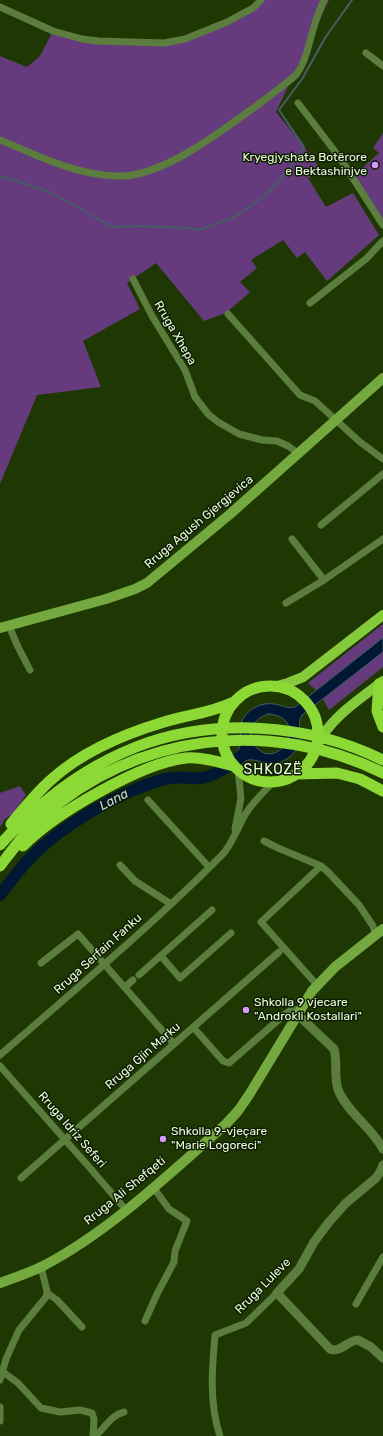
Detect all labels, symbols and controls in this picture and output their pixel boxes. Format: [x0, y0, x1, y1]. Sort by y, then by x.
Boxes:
place label: Kryegjyshata Botërore e Bektashinjve [242, 151, 367, 179]
marker: Kryegjyshata Botërore e Bektashinjve [370, 160, 380, 170]
street label: Rruga Xhepa [151, 298, 199, 368]
street label: Rruga Agush Gjergjevica [142, 472, 256, 572]
district label: SHKOZË [244, 762, 302, 778]
water label: Lana [97, 786, 131, 814]
street label: Rruga Serfain Fanku [51, 911, 145, 997]
place label: Shkolla 9 vjecare "Androkli Kostallari" [254, 996, 362, 1024]
marker: Shkolla 9 vjecare "Androkli Kostallari" [241, 1005, 251, 1015]
street label: Rruga Gjin Marku [102, 1019, 184, 1093]
street label: Rruga Idriz Seferi [35, 1089, 109, 1171]
place label: Shkolla 9-vjeçare "Marie Logoreci" [171, 1125, 267, 1153]
marker: Shkolla 9-vjeçare "Marie Logoreci" [158, 1134, 168, 1144]
street label: Rruga Ali Shefqeti [81, 1154, 169, 1228]
street label: Rruga Luleve [232, 1255, 294, 1317]

